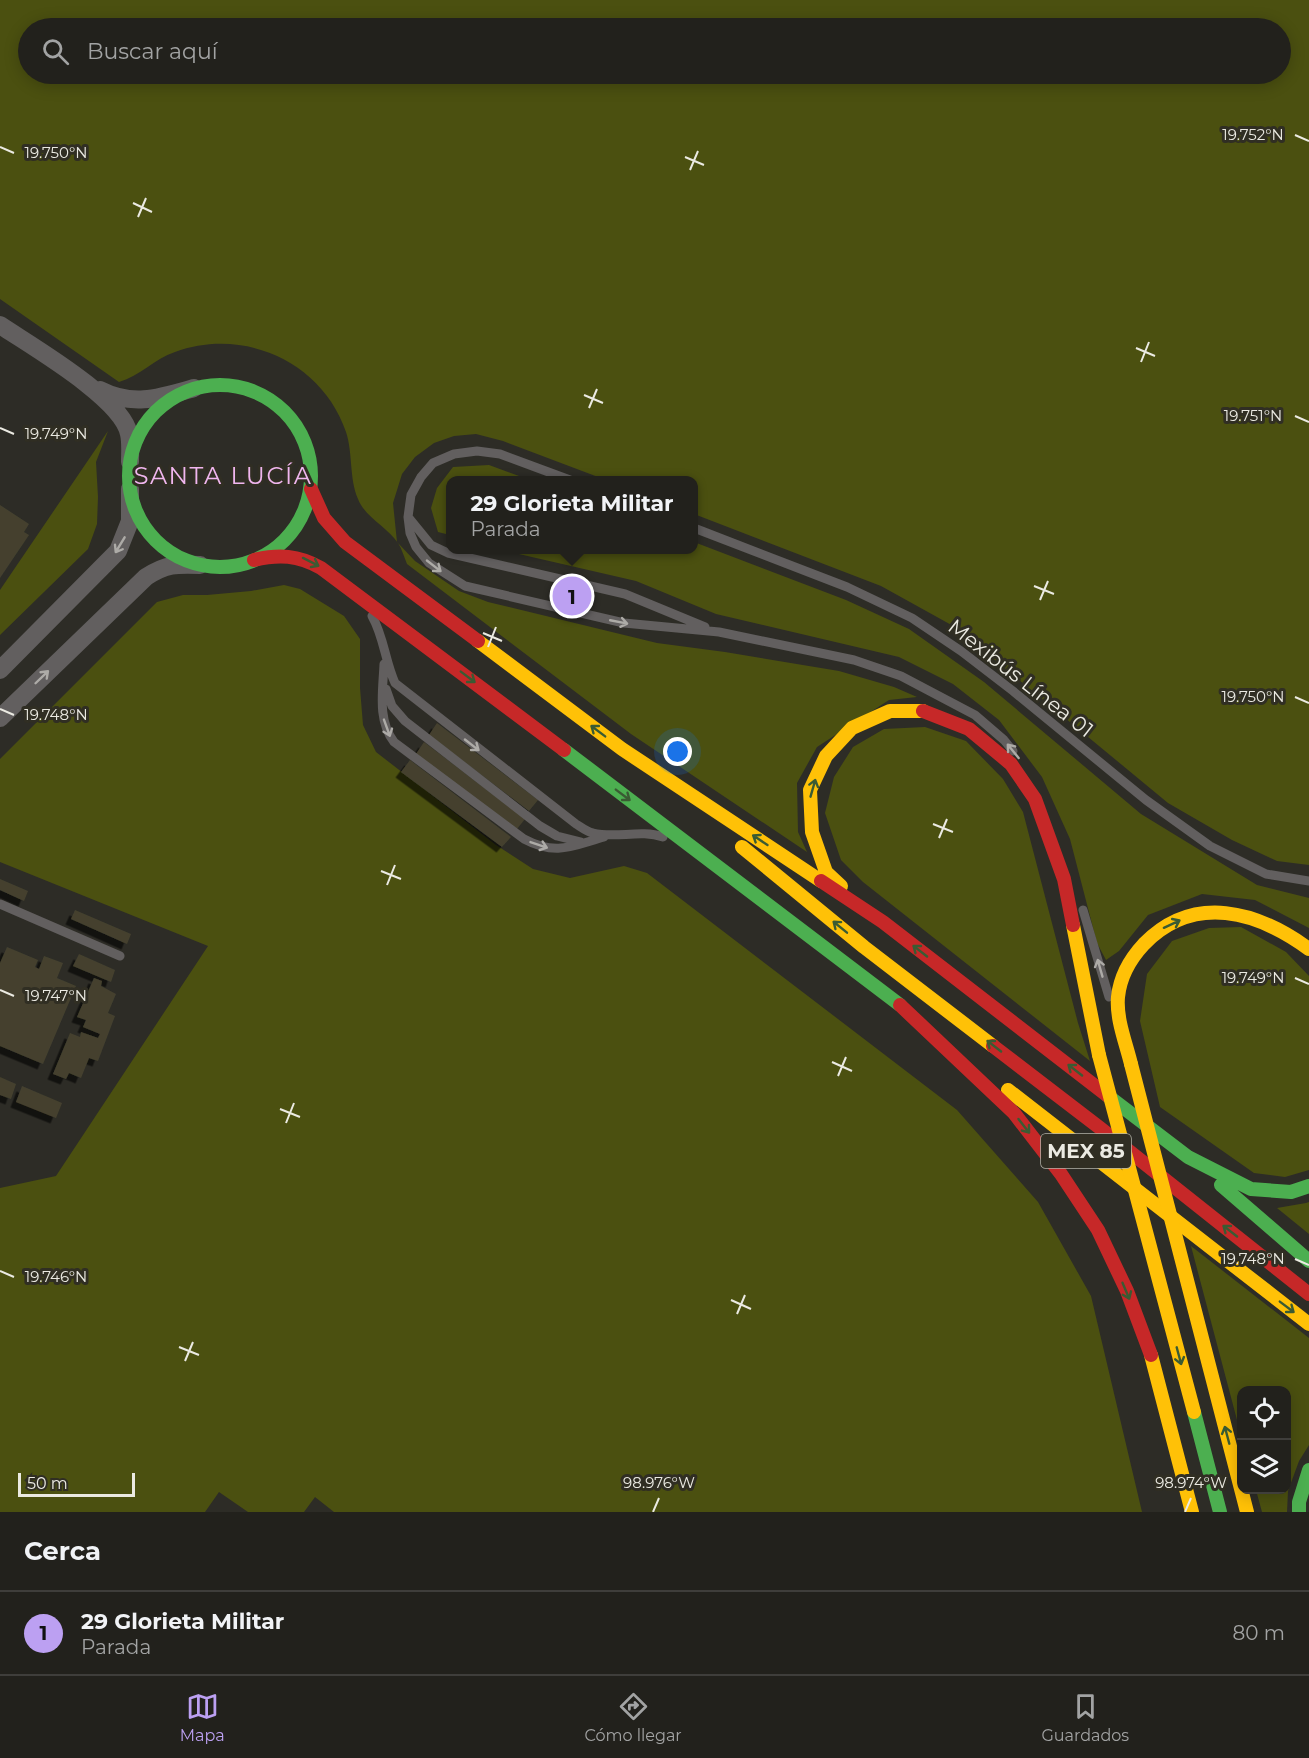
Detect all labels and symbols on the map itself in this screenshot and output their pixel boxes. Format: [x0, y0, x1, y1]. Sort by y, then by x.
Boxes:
text: 19.752°N [1222, 125, 1284, 144]
text: 19.750°N [25, 143, 87, 162]
text: 19.751°N [1224, 406, 1282, 425]
text: 19.749°N [25, 424, 87, 443]
district label: SANTA LUCÍA [134, 461, 312, 490]
one-way arrow [114, 536, 126, 553]
one-way arrow [301, 556, 319, 568]
one-way arrow [426, 560, 442, 573]
pin: 1 [552, 574, 592, 618]
street label: Mexibús Línea 01 [943, 614, 1099, 742]
one-way arrow [609, 617, 628, 628]
one-way arrow [35, 670, 50, 684]
one-way arrow [459, 671, 475, 683]
text: 19.750°N [1222, 687, 1284, 706]
text: 19.748°N [24, 705, 88, 724]
one-way arrow [382, 718, 393, 736]
one-way arrow [591, 725, 607, 738]
your location [663, 737, 692, 766]
one-way arrow [464, 738, 480, 751]
one-way arrow [1006, 743, 1019, 759]
one-way arrow [808, 779, 819, 798]
one-way arrow [615, 788, 631, 801]
one-way arrow [752, 834, 769, 846]
one-way arrow [529, 841, 548, 852]
one-way arrow [1162, 917, 1180, 929]
one-way arrow [833, 920, 848, 934]
one-way arrow [913, 945, 929, 957]
one-way arrow [1094, 959, 1105, 978]
text: 19.749°N [1222, 968, 1284, 987]
text: 19.747°N [25, 986, 87, 1005]
one-way arrow [986, 1040, 1002, 1053]
one-way arrow [1067, 1063, 1083, 1076]
one-way arrow [1017, 1118, 1030, 1134]
road number: MEX 85 [1041, 1134, 1131, 1168]
one-way arrow [1223, 1225, 1239, 1238]
text: 19.748°N [1221, 1249, 1285, 1268]
text: 19.746°N [25, 1267, 87, 1286]
one-way arrow [1122, 1282, 1133, 1300]
one-way arrow [1279, 1301, 1295, 1314]
one-way arrow [1174, 1346, 1185, 1365]
one-way arrow [1221, 1426, 1233, 1445]
scale bar [18, 1470, 135, 1498]
text: 98.976°W [623, 1473, 695, 1492]
text: 98.974°W [1155, 1473, 1227, 1492]

